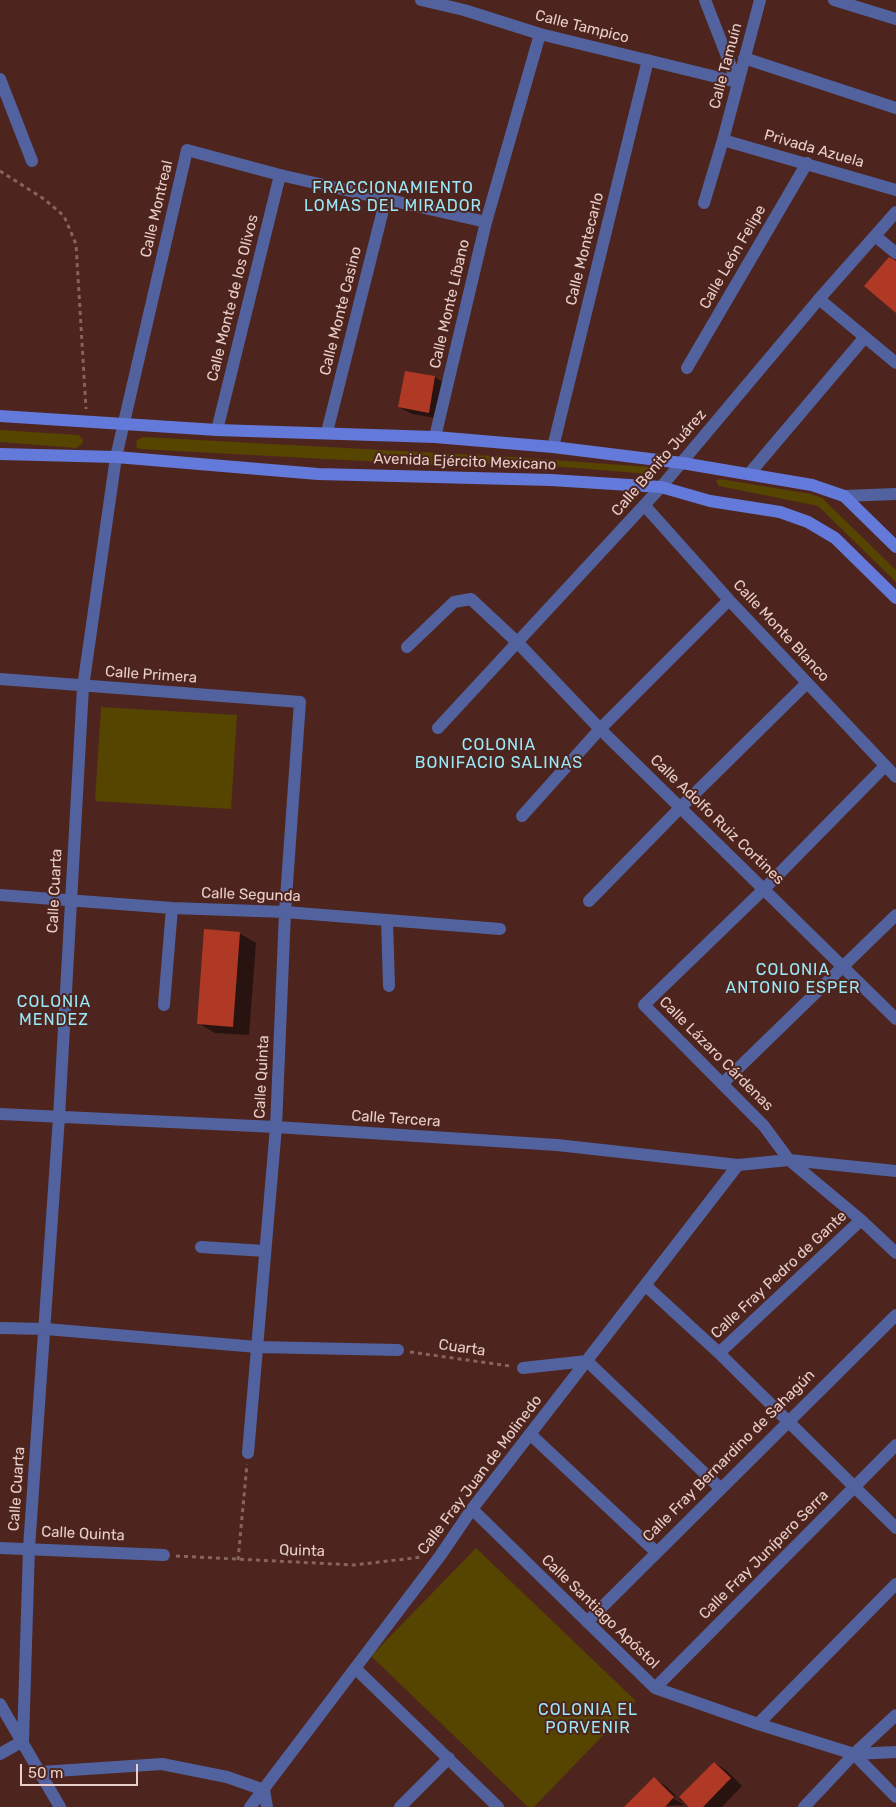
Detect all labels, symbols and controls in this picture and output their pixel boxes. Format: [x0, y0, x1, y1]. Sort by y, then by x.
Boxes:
street label: Calle Tampico [533, 7, 631, 47]
street label: Calle Tamuín [706, 21, 746, 111]
street label: Privada Azuela [762, 126, 866, 172]
street label: Calle Montreal [137, 159, 177, 259]
district label: FRACCIONAMIENTO LOMAS DEL MIRADOR [302, 178, 484, 216]
street label: Calle Montecarlo [562, 191, 608, 307]
street label: Calle León Felipe [696, 202, 770, 312]
street label: Calle Monte de los Olivos [204, 213, 262, 383]
street label: Calle Monte Líbano [426, 238, 474, 370]
street label: Calle Monte Casino [316, 245, 366, 377]
street label: Calle Benito Juárez [608, 406, 710, 520]
street label: Avenida Ejército Mexicano [373, 450, 557, 474]
street label: Calle Monte Blanco [729, 576, 833, 686]
street label: Calle Primera [104, 663, 198, 687]
district label: COLONIA BONIFACIO SALINAS [413, 735, 585, 773]
street label: Calle Adolfo Ruiz Cortines [646, 751, 788, 889]
street label: Calle Cuarta [44, 848, 66, 934]
street label: Calle Segunda [201, 884, 301, 906]
district label: COLONIA ANTONIO ESPER [724, 960, 862, 998]
district label: COLONIA MENDEZ [16, 992, 92, 1030]
street label: Calle Lázaro Cárdenas [655, 993, 777, 1115]
street label: Calle Quinta [251, 1035, 273, 1119]
street label: Calle Tercera [351, 1107, 441, 1131]
street label: Calle Fray Pedro de Gante [707, 1207, 851, 1343]
street label: Cuarta [437, 1336, 487, 1360]
street label: Calle Fray Bernardino de Sahagún [639, 1366, 819, 1546]
street label: Calle Fray Juan de Molinedo [414, 1392, 546, 1558]
street label: Calle Cuarta [5, 1446, 29, 1532]
street label: Calle Fray Junípero Serra [696, 1487, 832, 1623]
street label: Calle Quinta [41, 1523, 125, 1545]
street label: Quinta [279, 1541, 325, 1561]
street label: Calle Santiago Apóstol [537, 1551, 663, 1673]
district label: COLONIA EL PORVENIR [537, 1700, 639, 1738]
scale bar [22, 1754, 140, 1786]
text: 50 m [28, 1764, 63, 1782]

